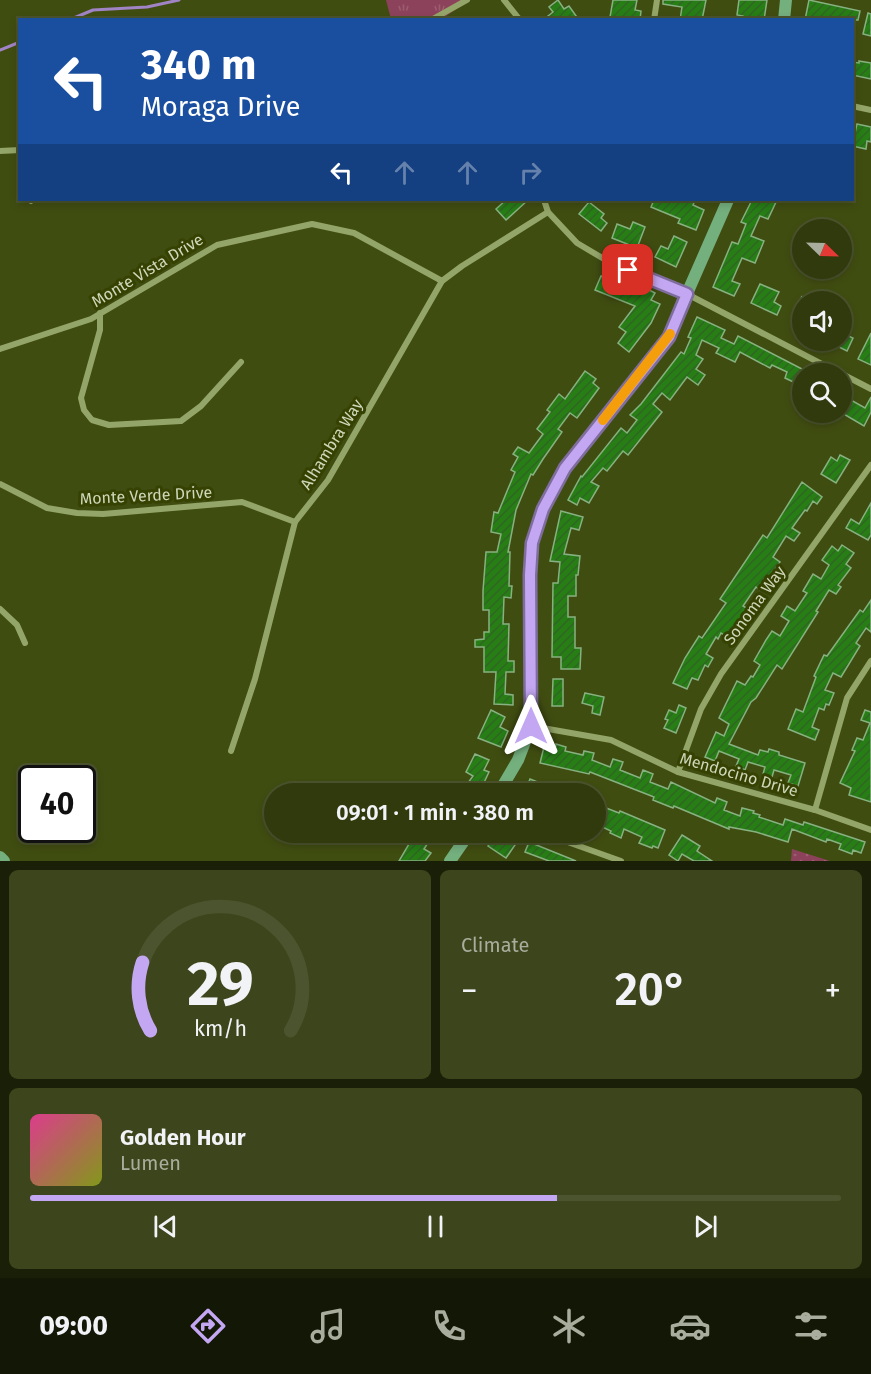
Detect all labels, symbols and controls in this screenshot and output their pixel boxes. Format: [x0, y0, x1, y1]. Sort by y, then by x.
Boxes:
text: 340 m [141, 40, 257, 90]
icon: left [42, 42, 120, 120]
text: Moraga Drive [141, 91, 300, 123]
icon: left [325, 156, 358, 189]
icon: ahead [388, 156, 421, 189]
icon: ahead [451, 156, 484, 189]
icon: right [514, 156, 547, 189]
north arrow [792, 219, 852, 279]
map controls [792, 219, 852, 423]
street label: Monte Vista Drive [88, 230, 206, 311]
pin [602, 244, 653, 295]
icon: arrive [611, 253, 644, 286]
button: sound [792, 291, 852, 351]
button: search [792, 363, 852, 423]
street label: Alhambra Way [296, 396, 367, 493]
street label: Monte Verde Drive [79, 483, 213, 508]
street label: Sonoma Way [720, 562, 789, 648]
position arrow [499, 694, 563, 758]
street label: Mendocino Drive [678, 749, 800, 800]
speed limit sign: 40 [18, 765, 96, 843]
text: 09:01 · 1 min · 380 m [336, 799, 534, 826]
text: Climate [461, 933, 529, 957]
text: 29 [187, 947, 253, 1022]
text: 20° [615, 963, 687, 1017]
text: − [461, 971, 478, 1011]
text: + [825, 971, 841, 1011]
text: km/h [193, 1017, 247, 1043]
text: Golden Hour [120, 1124, 246, 1151]
text: Lumen [120, 1151, 181, 1175]
icon: previous [149, 1210, 182, 1243]
icon: pause [419, 1210, 452, 1243]
icon: next [689, 1210, 722, 1243]
icon: directions [187, 1305, 229, 1347]
icon: music [307, 1305, 349, 1347]
icon: phone [428, 1305, 470, 1347]
icon: climate [548, 1305, 590, 1347]
icon: car [669, 1305, 711, 1347]
icon: filters [790, 1305, 832, 1347]
text: 09:00 [39, 1310, 108, 1342]

